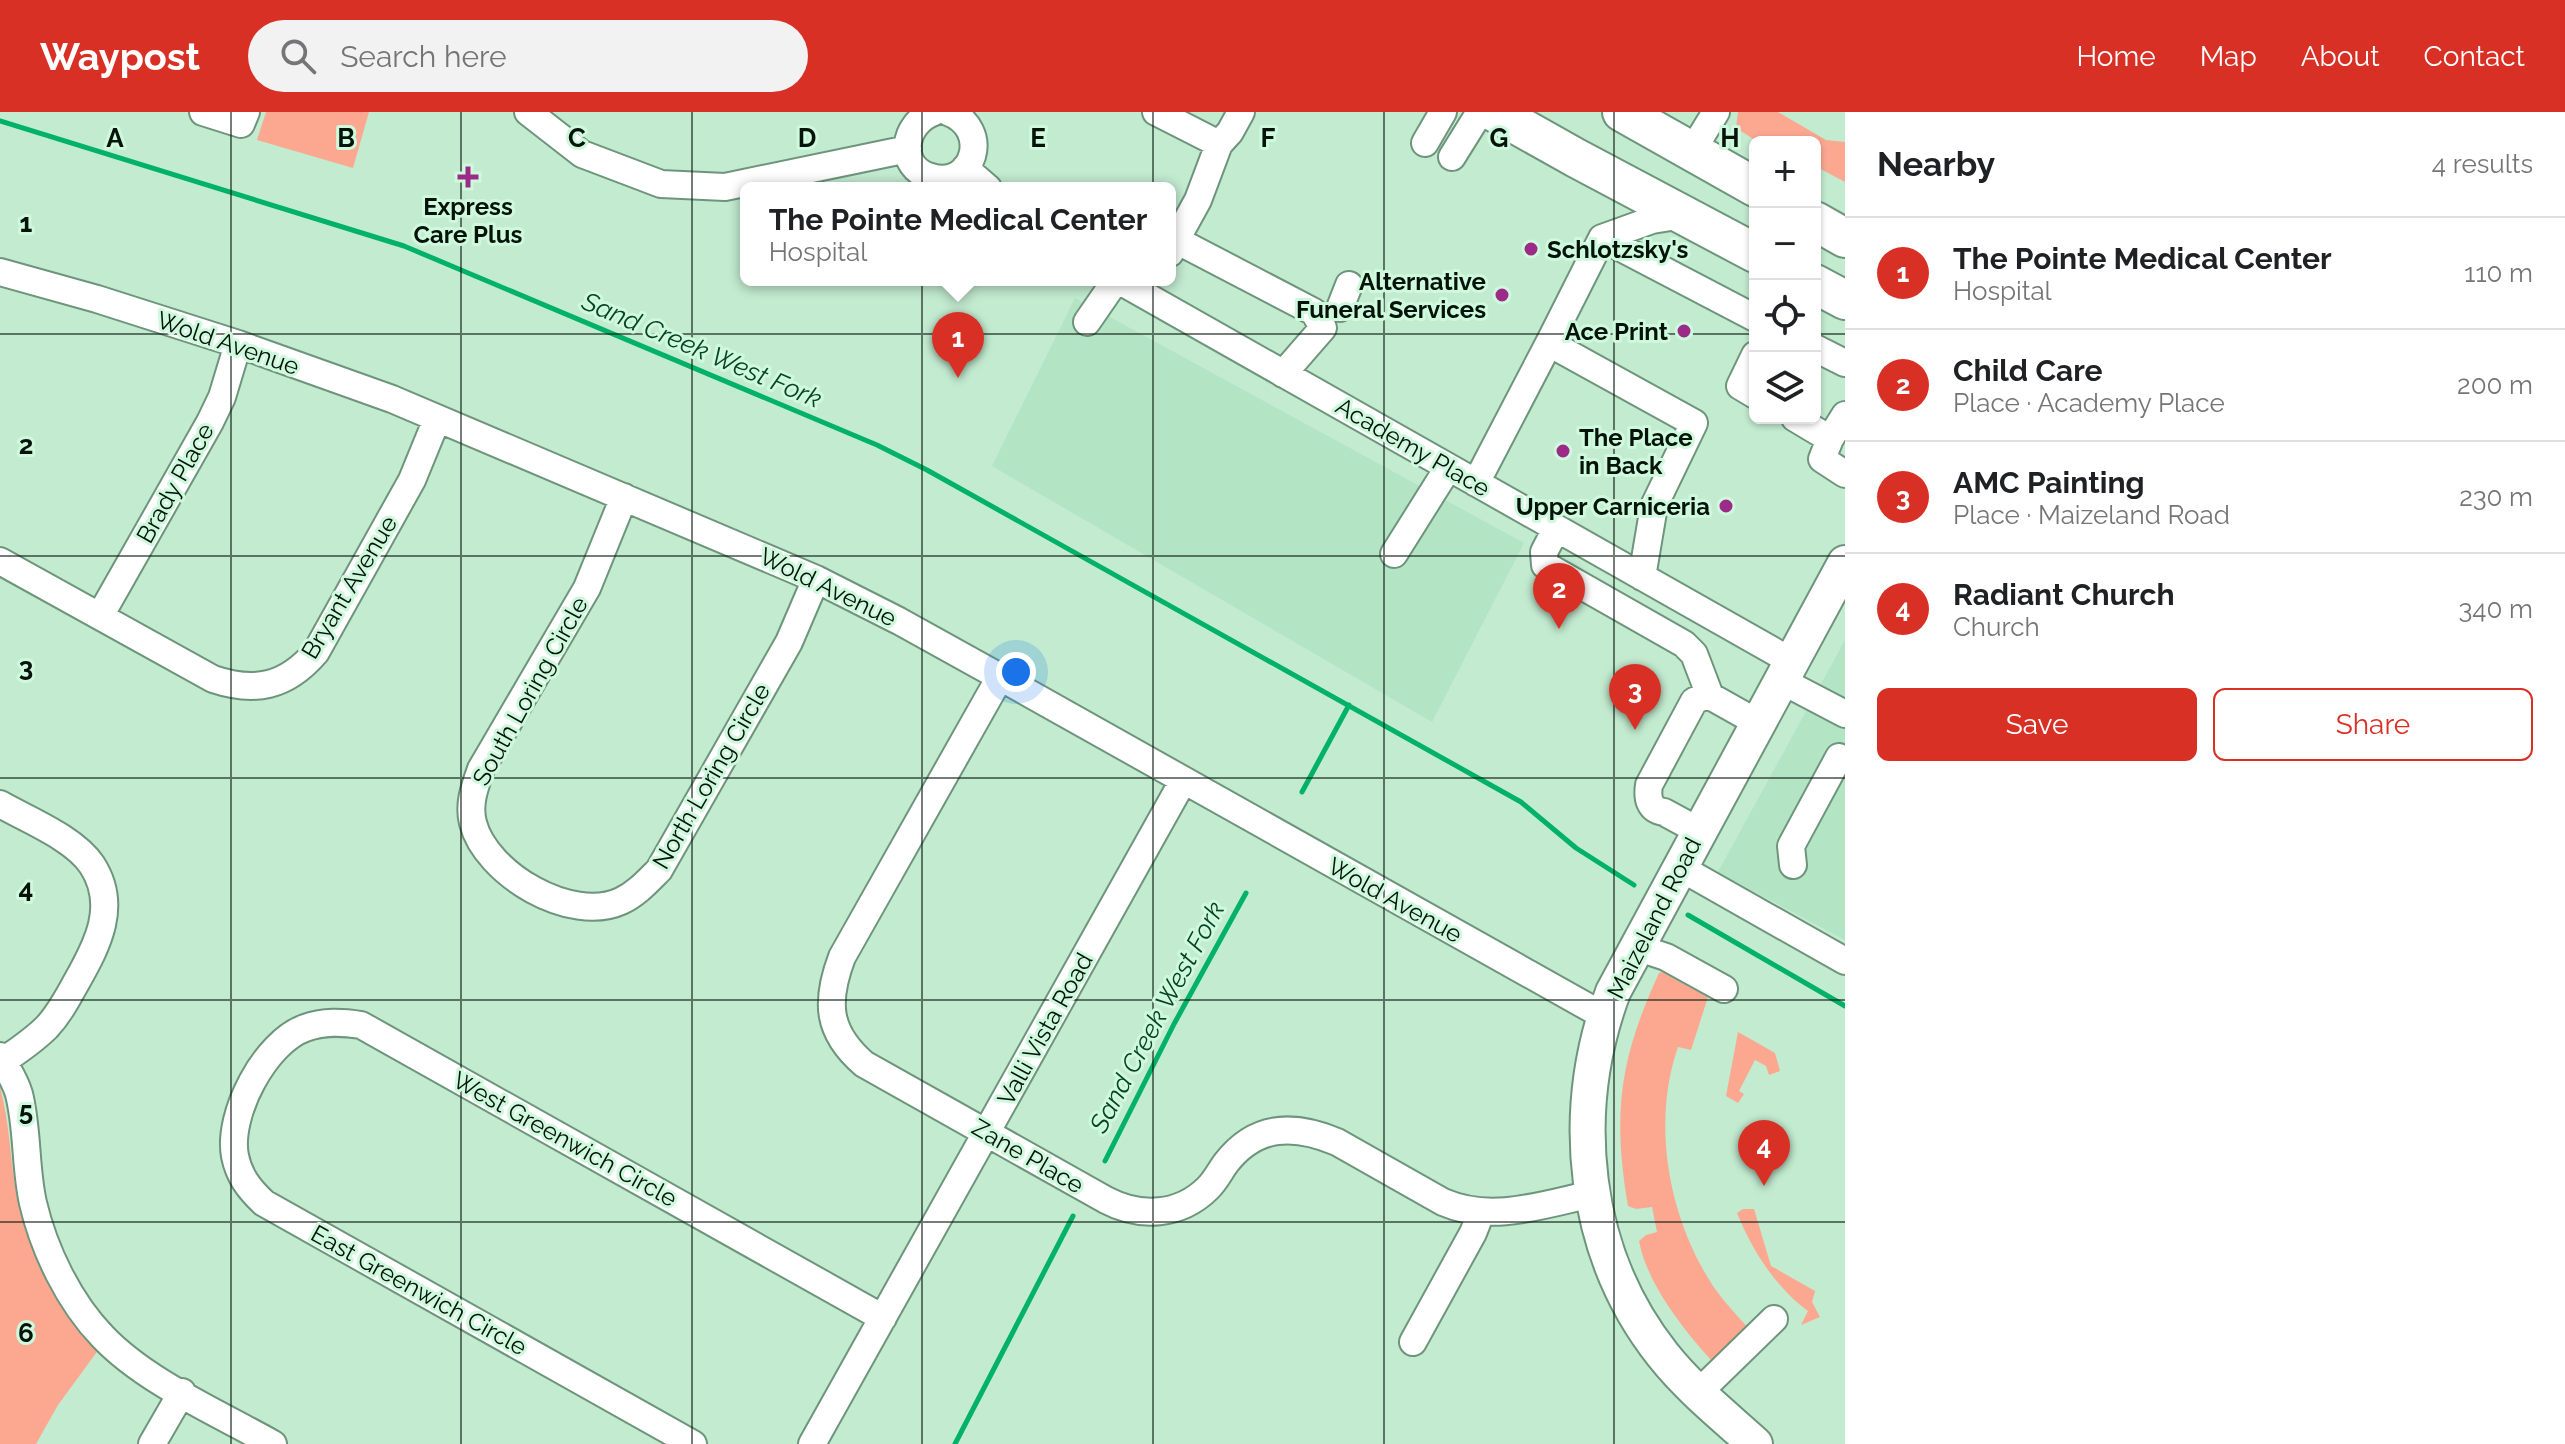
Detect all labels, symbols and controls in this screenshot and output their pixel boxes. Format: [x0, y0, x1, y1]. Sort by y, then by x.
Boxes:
search box [248, 20, 808, 92]
text: Waypost [40, 34, 200, 79]
icon: search [276, 34, 320, 78]
text: Search here [340, 39, 507, 74]
text: Home [2076, 40, 2156, 73]
text: Map [2200, 40, 2257, 73]
text: About [2301, 40, 2380, 73]
text: Contact [2424, 40, 2525, 73]
text: A [106, 123, 124, 153]
text: B [337, 123, 355, 153]
text: C [568, 123, 586, 153]
text: D [798, 123, 816, 153]
text: E [1030, 123, 1046, 153]
text: F [1261, 123, 1276, 153]
text: G [1490, 123, 1508, 153]
text: H [1720, 123, 1740, 153]
map controls [1749, 136, 1821, 424]
button: + [1749, 136, 1821, 208]
text: Nearby [1877, 144, 1995, 184]
text: 4 results [2432, 149, 2533, 179]
marker: Express Care Plus [457, 166, 479, 188]
popup [740, 182, 1176, 286]
place label: Express Care Plus [414, 192, 523, 249]
text: The Pointe Medical Center [769, 202, 1147, 237]
text: 1 [20, 208, 33, 238]
button: − [1749, 208, 1821, 280]
place label: Schlotzsky's [1547, 235, 1689, 264]
text: Hospital [769, 237, 867, 267]
marker: Schlotzsky's [1522, 240, 1540, 258]
text: The Pointe Medical Center [1953, 241, 2332, 276]
text: 1 [1897, 258, 1909, 288]
text: 110 m [2464, 258, 2533, 288]
place label: Alternative Funeral Services [1296, 267, 1486, 324]
text: Hospital [1953, 276, 2052, 306]
button: locate [1749, 280, 1821, 352]
water label: Sand Creek West Fork [577, 286, 826, 414]
marker: Alternative Funeral Services [1493, 286, 1511, 304]
street label: Wold Avenue [153, 305, 303, 381]
pin: 1 [932, 312, 984, 378]
place label: Ace Print [1565, 317, 1668, 346]
marker: Ace Print [1675, 322, 1693, 340]
button: layers [1749, 352, 1821, 424]
text: Child Care [1953, 353, 2103, 388]
text: 2 [1896, 370, 1910, 400]
text: 200 m [2457, 370, 2533, 400]
text: Place · Academy Place [1953, 388, 2225, 418]
street label: Academy Place [1331, 391, 1495, 503]
street label: Brady Place [130, 418, 220, 548]
place label: The Place in Back [1579, 423, 1693, 480]
text: 2 [19, 430, 33, 460]
marker: The Place in Back [1554, 442, 1572, 460]
text: AMC Painting [1953, 465, 2145, 500]
text: 3 [1896, 482, 1910, 512]
text: 230 m [2459, 482, 2533, 512]
place label: Upper Carniceria [1516, 492, 1710, 521]
marker: Upper Carniceria [1717, 497, 1735, 515]
text: Place · Maizeland Road [1953, 500, 2230, 530]
street label: Bryant Avenue [295, 510, 403, 664]
street label: Wold Avenue [755, 541, 901, 633]
pin: 2 [1533, 563, 1585, 629]
text: Radiant Church [1953, 577, 2175, 612]
street label: South Loring Circle [466, 592, 594, 790]
text: 4 [1896, 594, 1910, 624]
text: 340 m [2458, 594, 2533, 624]
text: Church [1953, 612, 2040, 642]
text: 3 [19, 652, 33, 682]
your location [996, 652, 1036, 692]
pin: 3 [1609, 664, 1661, 730]
street label: North Loring Circle [646, 678, 776, 874]
button: Save [1877, 688, 2197, 761]
button: Share [2213, 688, 2533, 761]
street label: Maizeland Road [1601, 833, 1707, 1003]
street label: Wold Avenue [1323, 851, 1467, 949]
text: 4 [19, 874, 33, 904]
water label: Sand Creek West Fork [1083, 896, 1231, 1138]
street label: Valli Vista Road [991, 948, 1099, 1110]
street label: West Greenwich Circle [448, 1065, 682, 1213]
text: 5 [19, 1096, 33, 1126]
street label: Zane Place [967, 1112, 1089, 1200]
pin: 4 [1738, 1120, 1790, 1186]
street label: East Greenwich Circle [306, 1219, 532, 1361]
text: 6 [18, 1318, 34, 1348]

